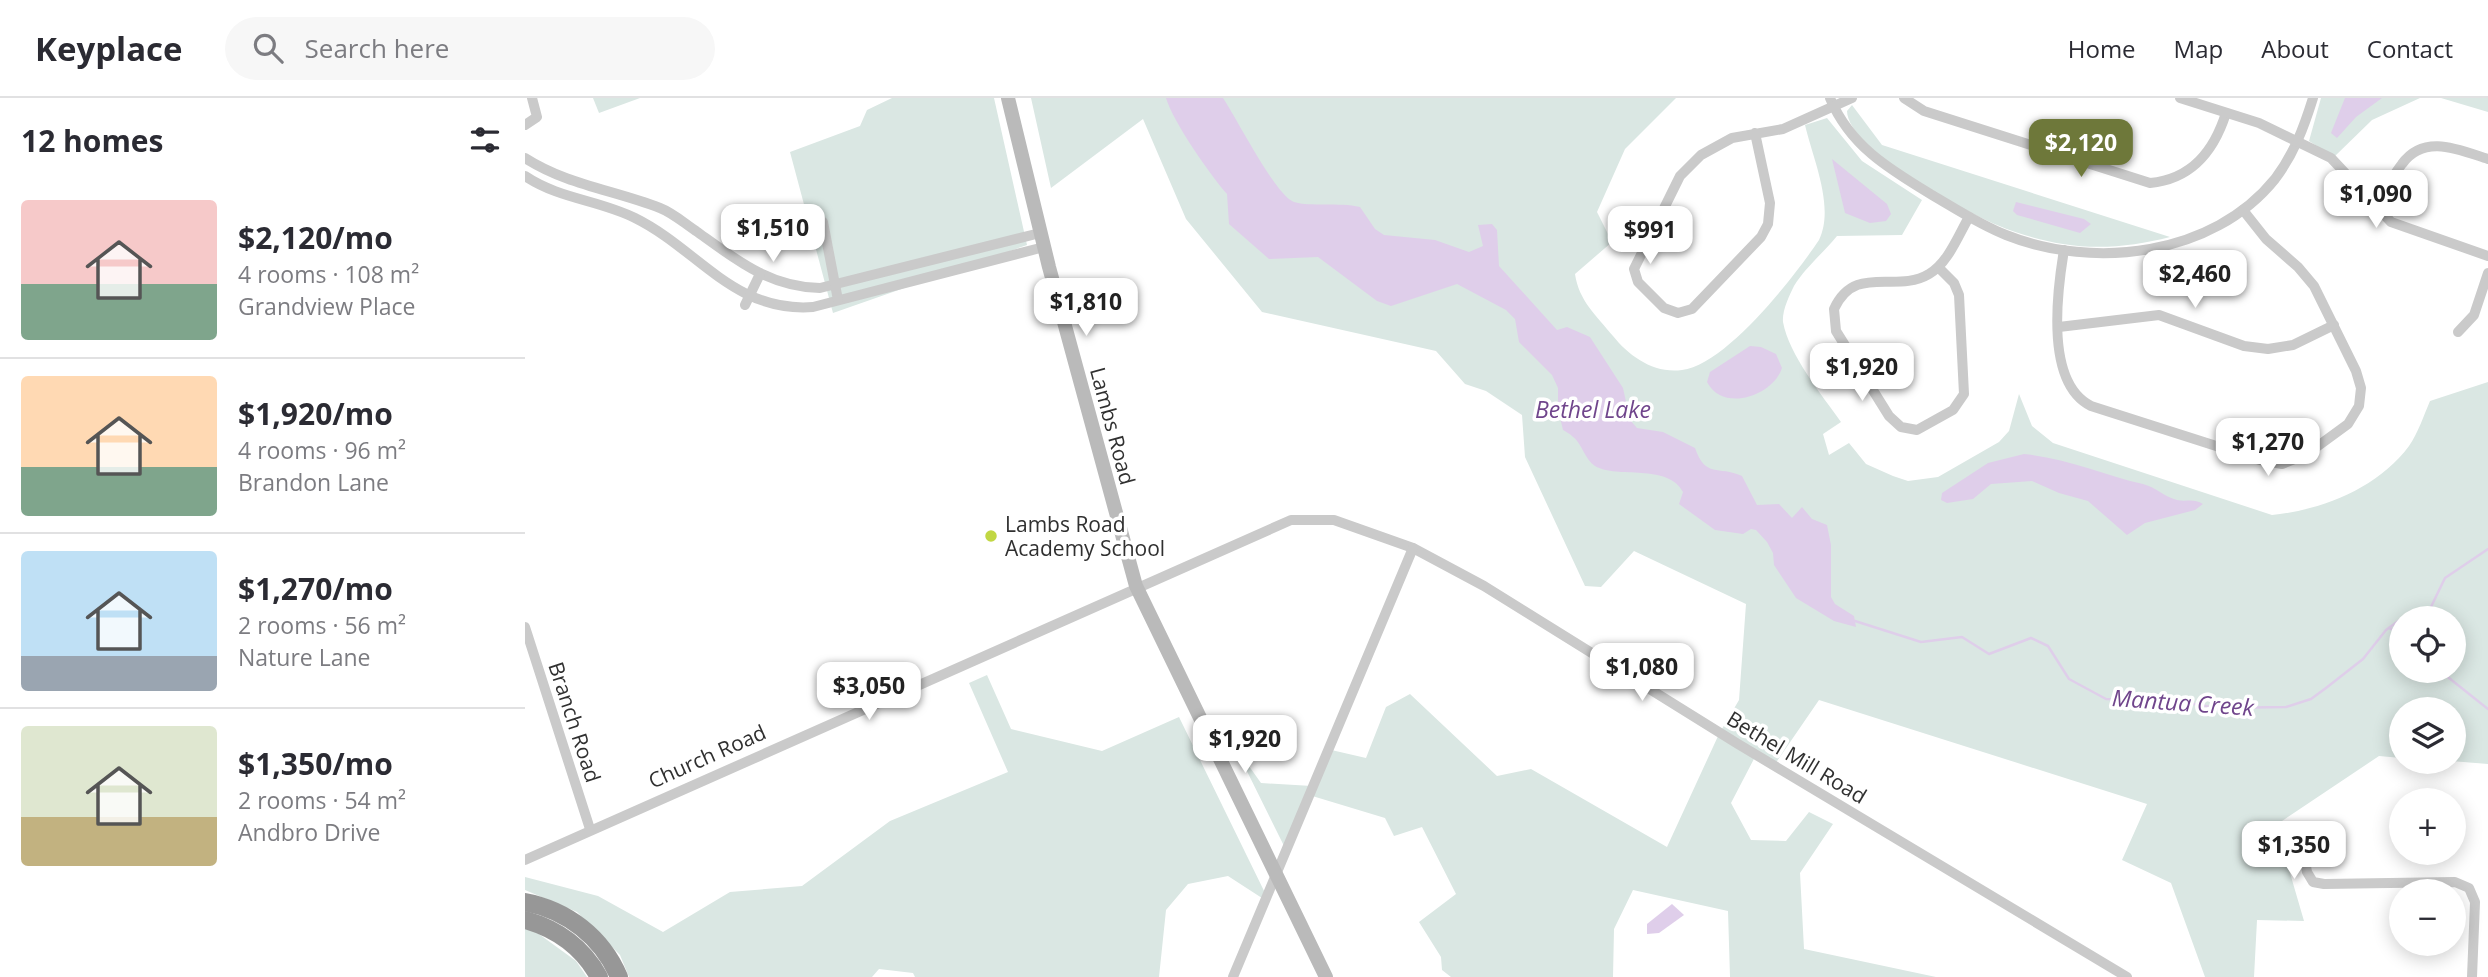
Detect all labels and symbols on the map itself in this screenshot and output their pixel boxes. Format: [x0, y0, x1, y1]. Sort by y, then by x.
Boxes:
pin: $2,120 [2024, 120, 2138, 179]
pin: $1,090 [2319, 170, 2433, 230]
pin: $1,510 [716, 204, 830, 264]
pin: $991 [1609, 206, 1691, 266]
pin: $2,460 [2138, 250, 2252, 310]
pin: $1,810 [1029, 278, 1143, 338]
pin: $1,920 [1805, 344, 1919, 403]
street label: Lambs Road [1084, 364, 1142, 488]
water label: Bethel Lake [1535, 393, 1651, 425]
pin: $1,270 [2211, 418, 2325, 478]
place label: Lambs Road Academy School [1005, 510, 1165, 562]
marker: Lambs Road Academy School [983, 528, 999, 544]
pin: $1,080 [1585, 644, 1699, 703]
street label: Branch Road [542, 658, 608, 786]
pin: $3,050 [812, 662, 926, 722]
water label: Mantua Creek [2111, 681, 2256, 723]
street label: Bethel Mill Road [1722, 704, 1872, 810]
pin: $1,920 [1188, 716, 1302, 775]
street label: Church Road [644, 718, 770, 794]
pin: $1,350 [2237, 822, 2351, 881]

